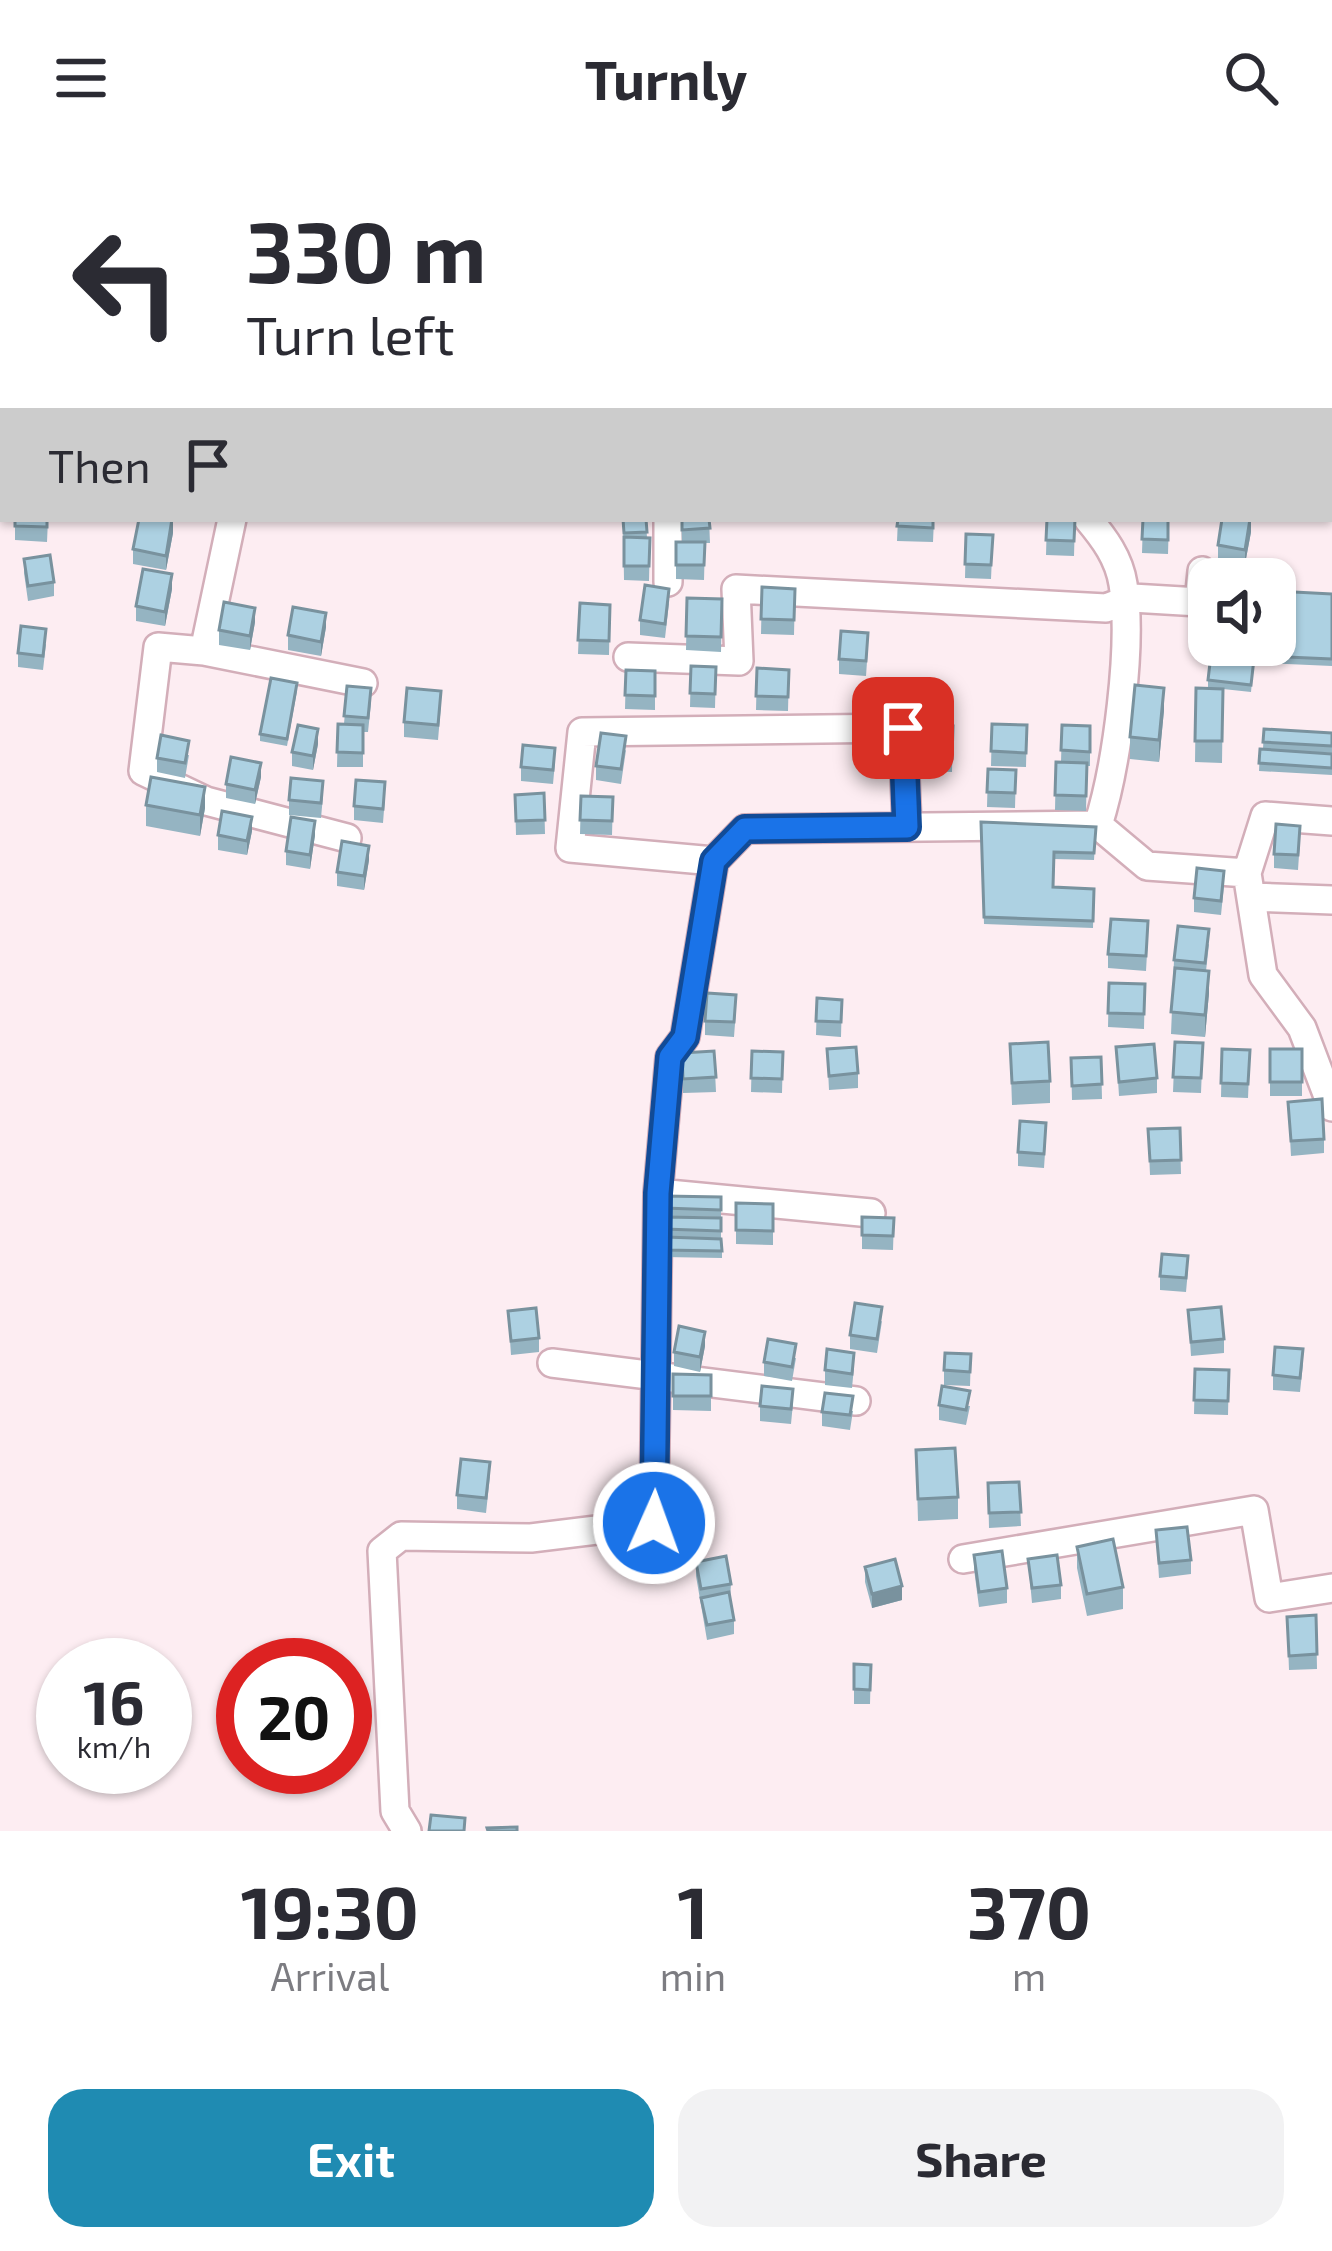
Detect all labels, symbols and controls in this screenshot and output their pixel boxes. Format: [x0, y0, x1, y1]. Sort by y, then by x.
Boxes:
icon: menu [48, 45, 114, 111]
icon: search [1218, 45, 1284, 111]
text: Turnly [585, 46, 747, 111]
text: 330 m [246, 199, 486, 300]
icon: left [48, 204, 204, 360]
text: Turn left [246, 301, 455, 366]
icon: arrive [175, 432, 241, 498]
text: Then [48, 438, 151, 492]
map controls [1188, 558, 1296, 666]
button: sound [1188, 558, 1296, 666]
pin [852, 677, 954, 779]
icon: arrive [870, 695, 936, 761]
position arrow [591, 1460, 717, 1586]
speed limit sign: 20 [216, 1638, 372, 1794]
text: 16 [83, 1665, 145, 1737]
text: km/h [77, 1728, 151, 1764]
text: 19:30 [241, 1867, 419, 1953]
text: 1 [677, 1867, 709, 1953]
text: 370 [967, 1867, 1091, 1953]
text: Arrival [271, 1952, 389, 1999]
text: min [660, 1952, 726, 1999]
text: m [1012, 1952, 1046, 1999]
button: Exit [48, 2089, 654, 2227]
button: Share [678, 2089, 1284, 2227]

